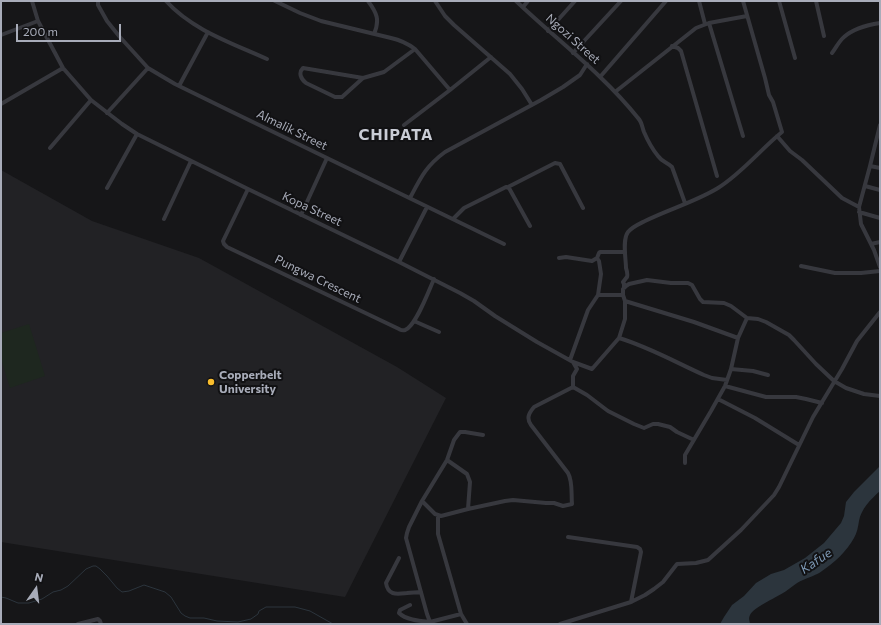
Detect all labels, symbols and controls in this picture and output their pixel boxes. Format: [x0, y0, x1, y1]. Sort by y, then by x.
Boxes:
street label: Ngozi Street [543, 11, 603, 67]
scale bar [18, 16, 123, 42]
text: 200 m [23, 24, 58, 38]
street label: Almalik Street [254, 107, 330, 153]
district label: CHIPATA [358, 125, 434, 145]
street label: Kopa Street [280, 189, 344, 229]
street label: Pungwa Crescent [272, 252, 364, 306]
place label: Copperbelt University [219, 368, 282, 396]
marker: Copperbelt University [206, 377, 216, 387]
water label: Kafue [797, 545, 835, 577]
north arrow [16, 569, 56, 609]
text: N [33, 570, 45, 584]

